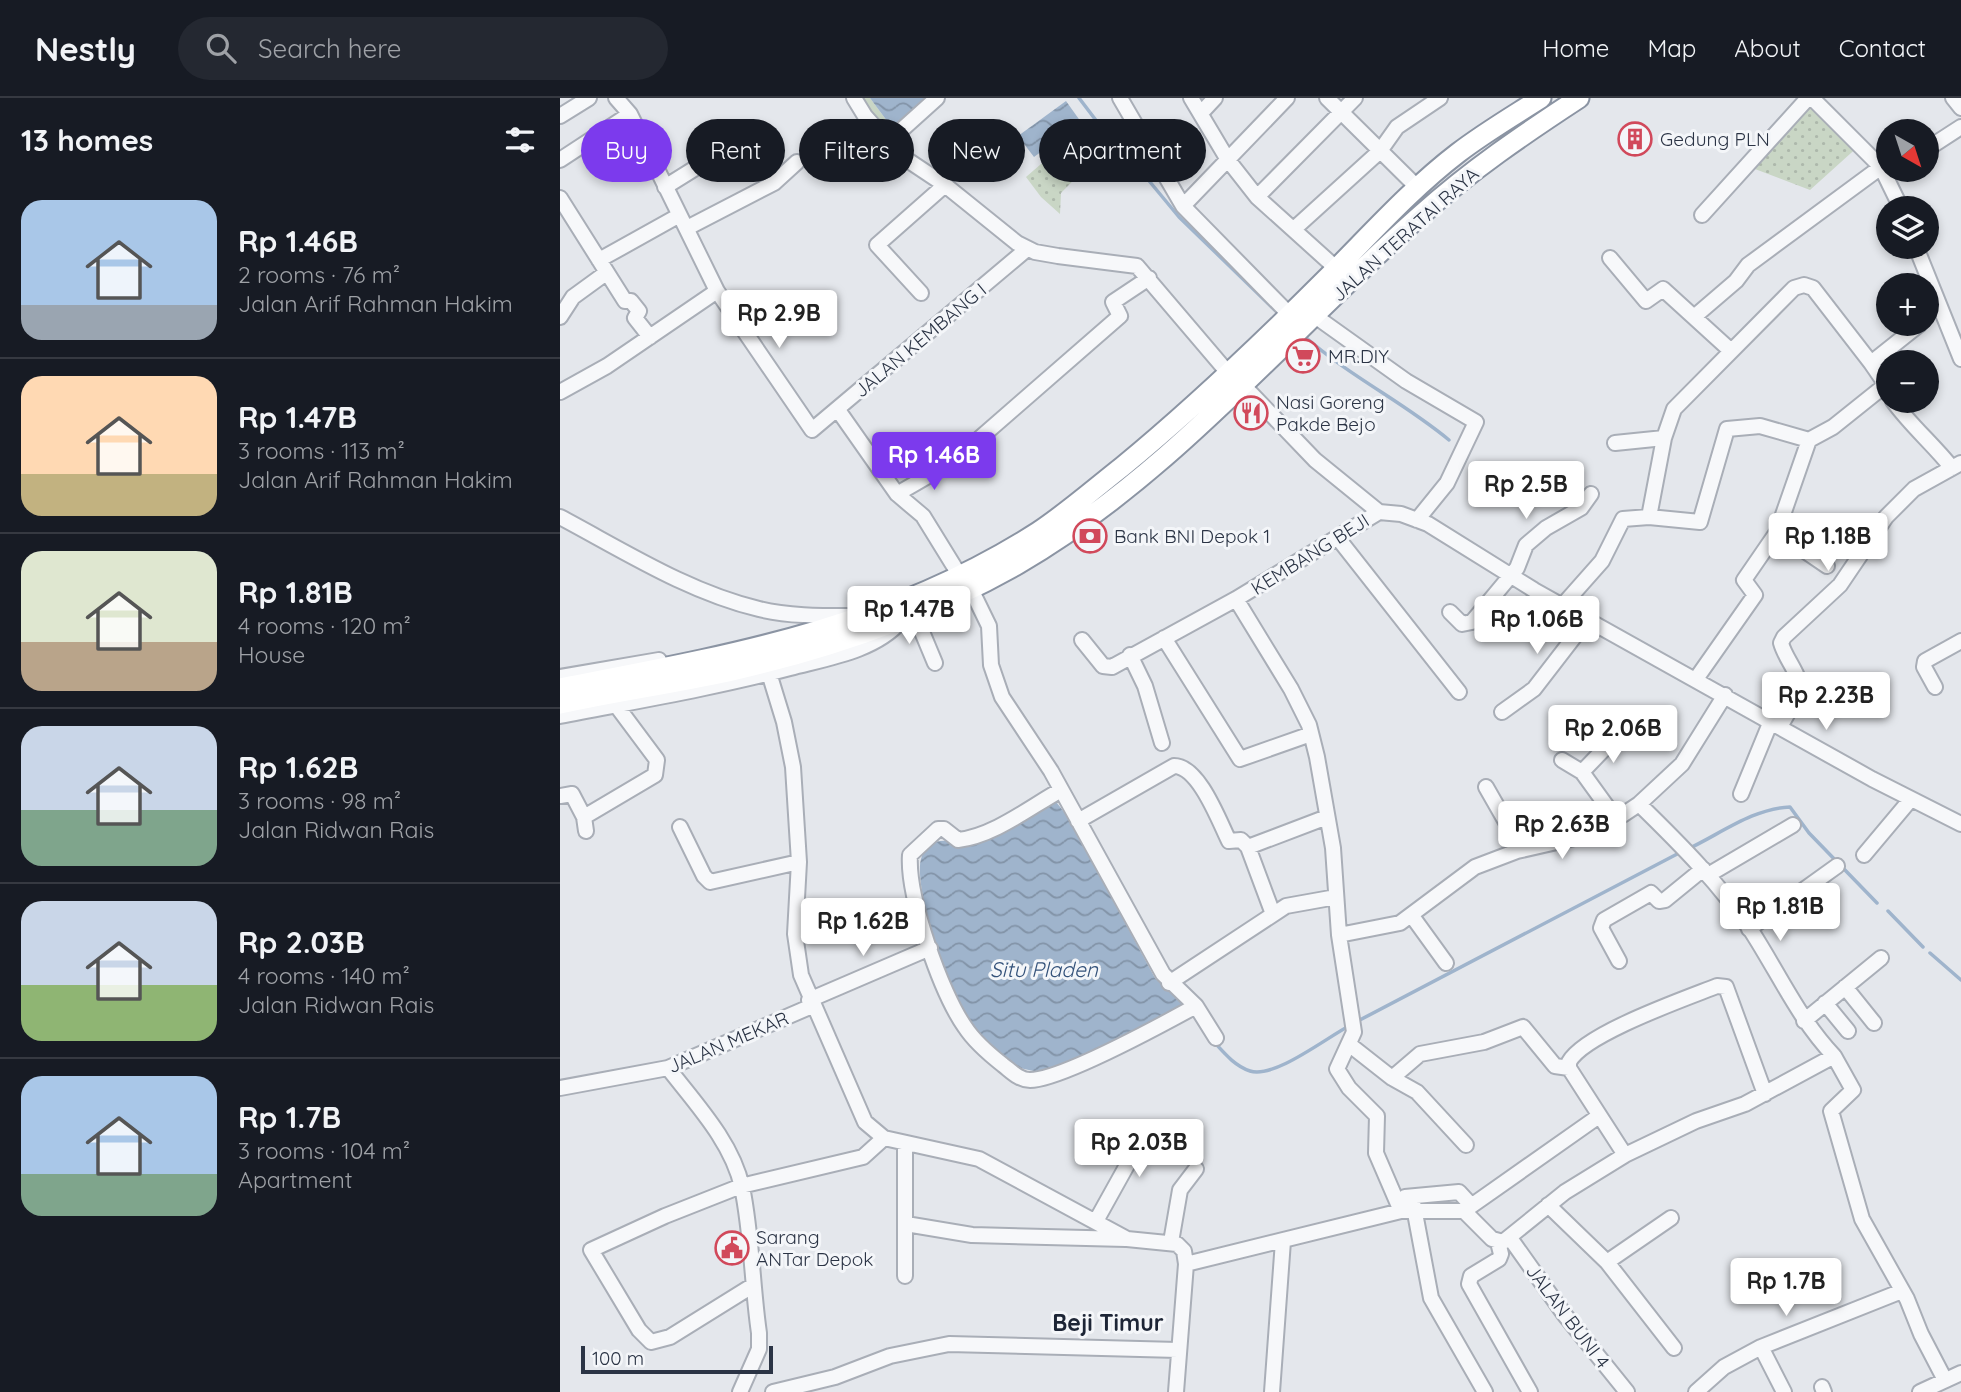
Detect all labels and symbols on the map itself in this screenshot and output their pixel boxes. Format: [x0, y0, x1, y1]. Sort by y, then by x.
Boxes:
north arrow [1876, 119, 1939, 182]
building icon: Gedung PLN [1616, 120, 1654, 158]
place label: Gedung PLN [1660, 127, 1770, 151]
street label: JALAN TERATAI RAYA [1326, 162, 1484, 306]
street label: JALAN KEMBANG I [849, 278, 991, 402]
pin: Rp 2.9B [714, 290, 844, 350]
supermarket icon: MR.DIY [1284, 337, 1322, 375]
place label: MR.DIY [1328, 344, 1389, 368]
place label: Nasi Goreng Pakde Bejo [1276, 390, 1385, 436]
restaurant icon: Nasi Goreng Pakde Bejo [1232, 394, 1270, 432]
pin: Rp 1.46B [862, 432, 1006, 492]
pin: Rp 2.5B [1461, 462, 1591, 521]
street label: KEMBANG BEJI [1246, 508, 1374, 600]
pin: Rp 1.18B [1756, 514, 1900, 573]
bank icon: Bank BNI Depok 1 [1071, 517, 1109, 555]
place label: Bank BNI Depok 1 [1114, 524, 1270, 548]
pin: Rp 1.47B [837, 587, 981, 646]
pin: Rp 1.06B [1465, 596, 1609, 656]
pin: Rp 2.23B [1754, 672, 1898, 732]
pin: Rp 2.06B [1541, 706, 1685, 765]
pin: Rp 2.63B [1490, 802, 1634, 861]
pin: Rp 1.81B [1708, 884, 1852, 943]
pin: Rp 1.62B [791, 898, 935, 958]
water label: Situ Pladen [990, 956, 1099, 982]
street label: JALAN MEKAR [664, 1006, 792, 1078]
pin: Rp 2.03B [1067, 1119, 1211, 1179]
place label: Sarang ANTar Depok [756, 1225, 873, 1271]
public building icon: Sarang ANTar Depok [713, 1229, 751, 1267]
pin: Rp 1.7B [1721, 1258, 1851, 1318]
street label: JALAN BUNI 4 [1521, 1259, 1615, 1373]
district label: Beji Timur [1052, 1308, 1164, 1337]
scale bar [581, 1343, 774, 1375]

